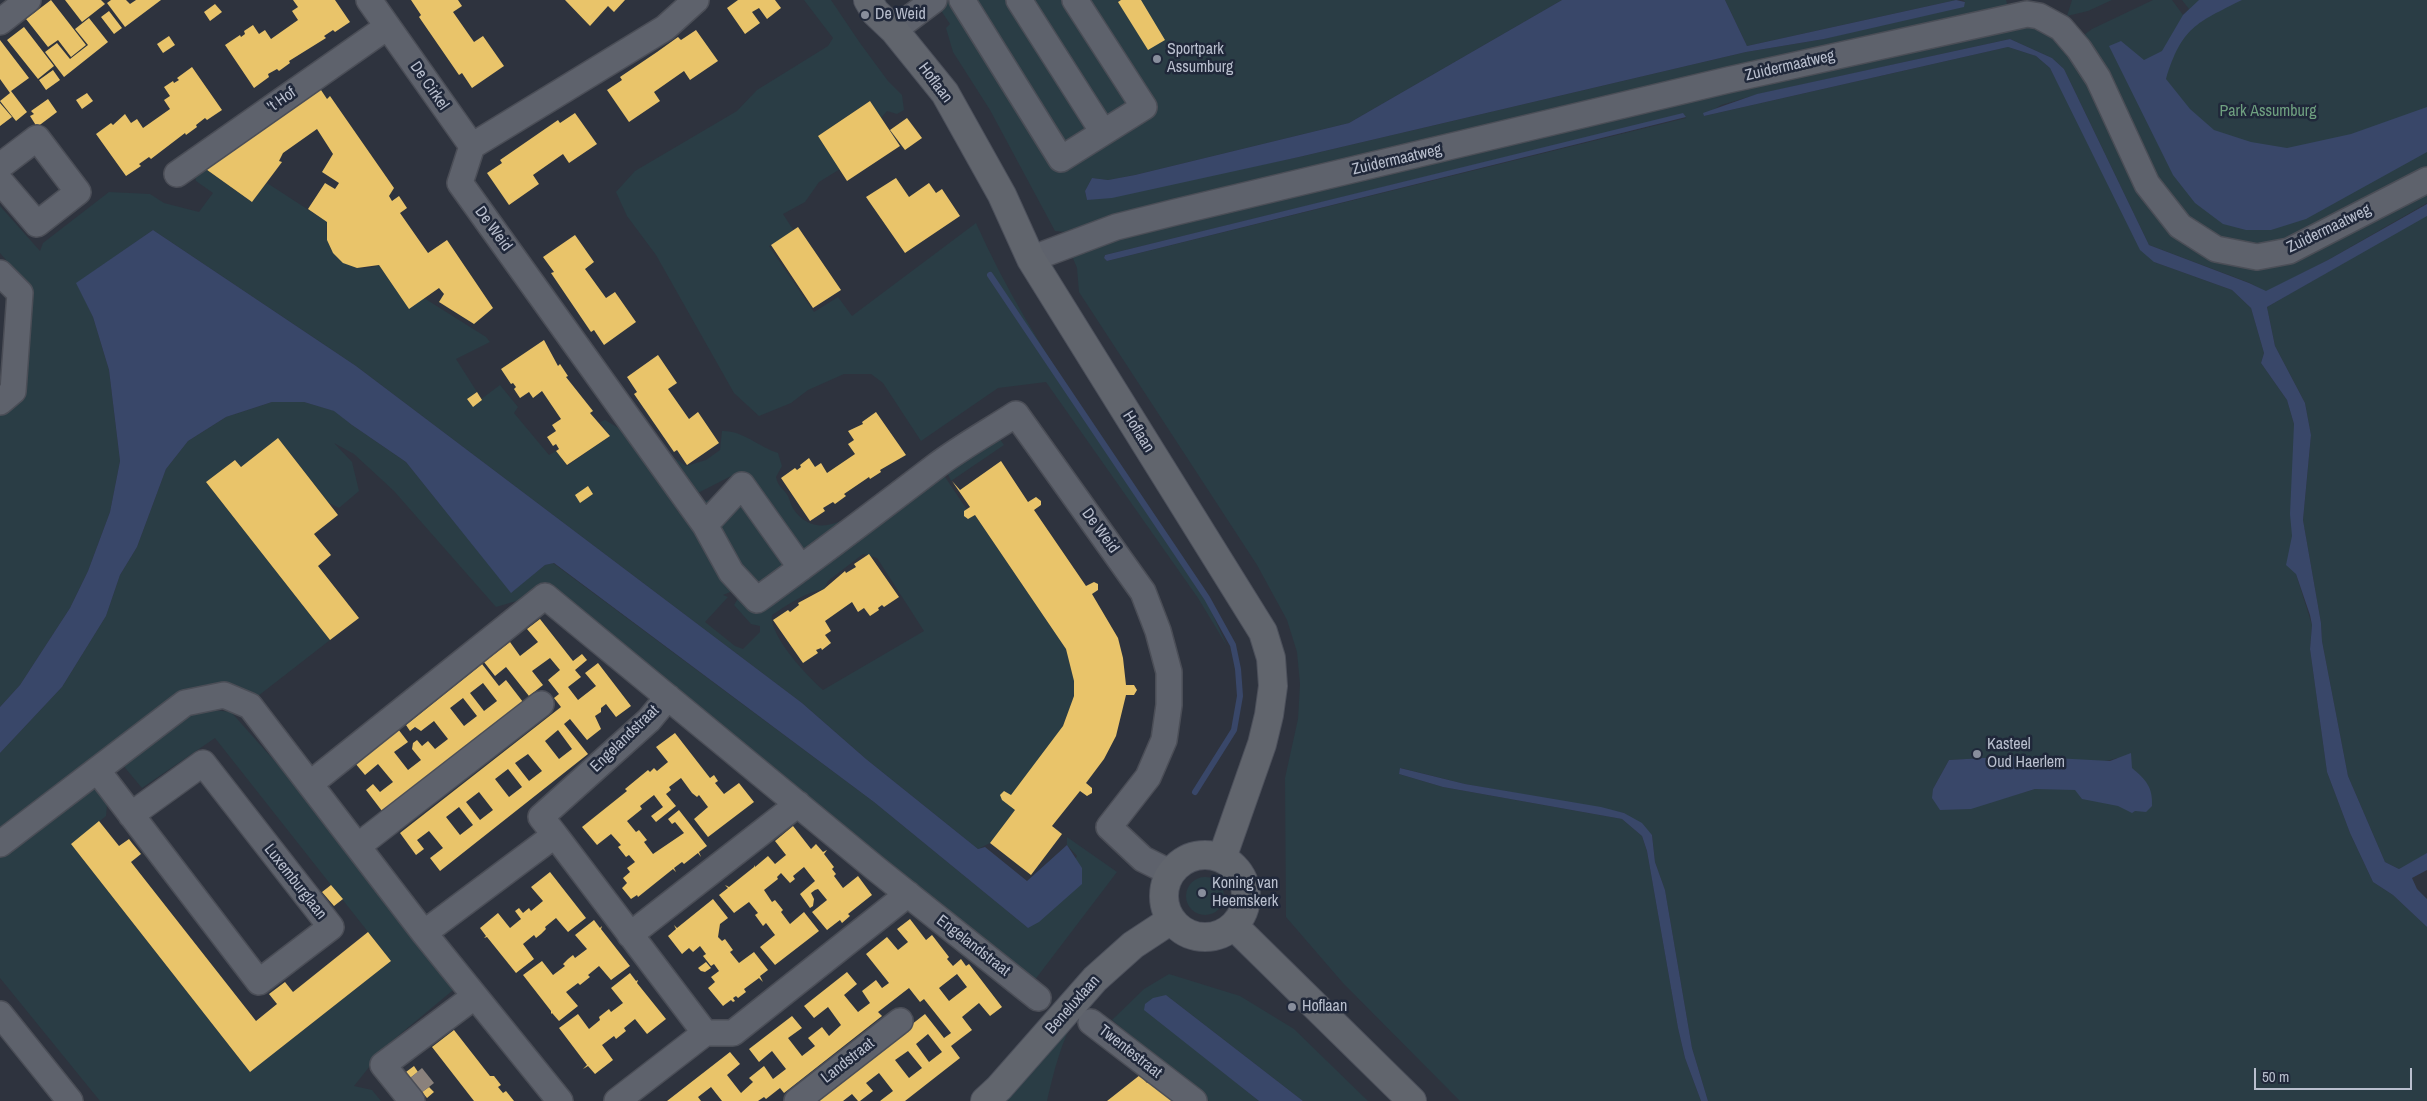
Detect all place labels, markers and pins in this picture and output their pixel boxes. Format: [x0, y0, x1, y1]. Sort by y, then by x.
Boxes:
place label: De Weid [875, 5, 926, 25]
marker: De Weid [859, 9, 871, 21]
place label: Sportpark Assumburg [1167, 40, 1233, 78]
marker: Sportpark Assumburg [1151, 53, 1163, 65]
place label: Kasteel Oud Haerlem [1987, 735, 2065, 773]
marker: Kasteel Oud Haerlem [1971, 748, 1983, 760]
place label: Koning van Heemskerk [1212, 874, 1278, 912]
marker: Koning van Heemskerk [1196, 887, 1208, 899]
place label: Hoflaan [1302, 997, 1347, 1017]
marker: Hoflaan [1286, 1001, 1298, 1013]

